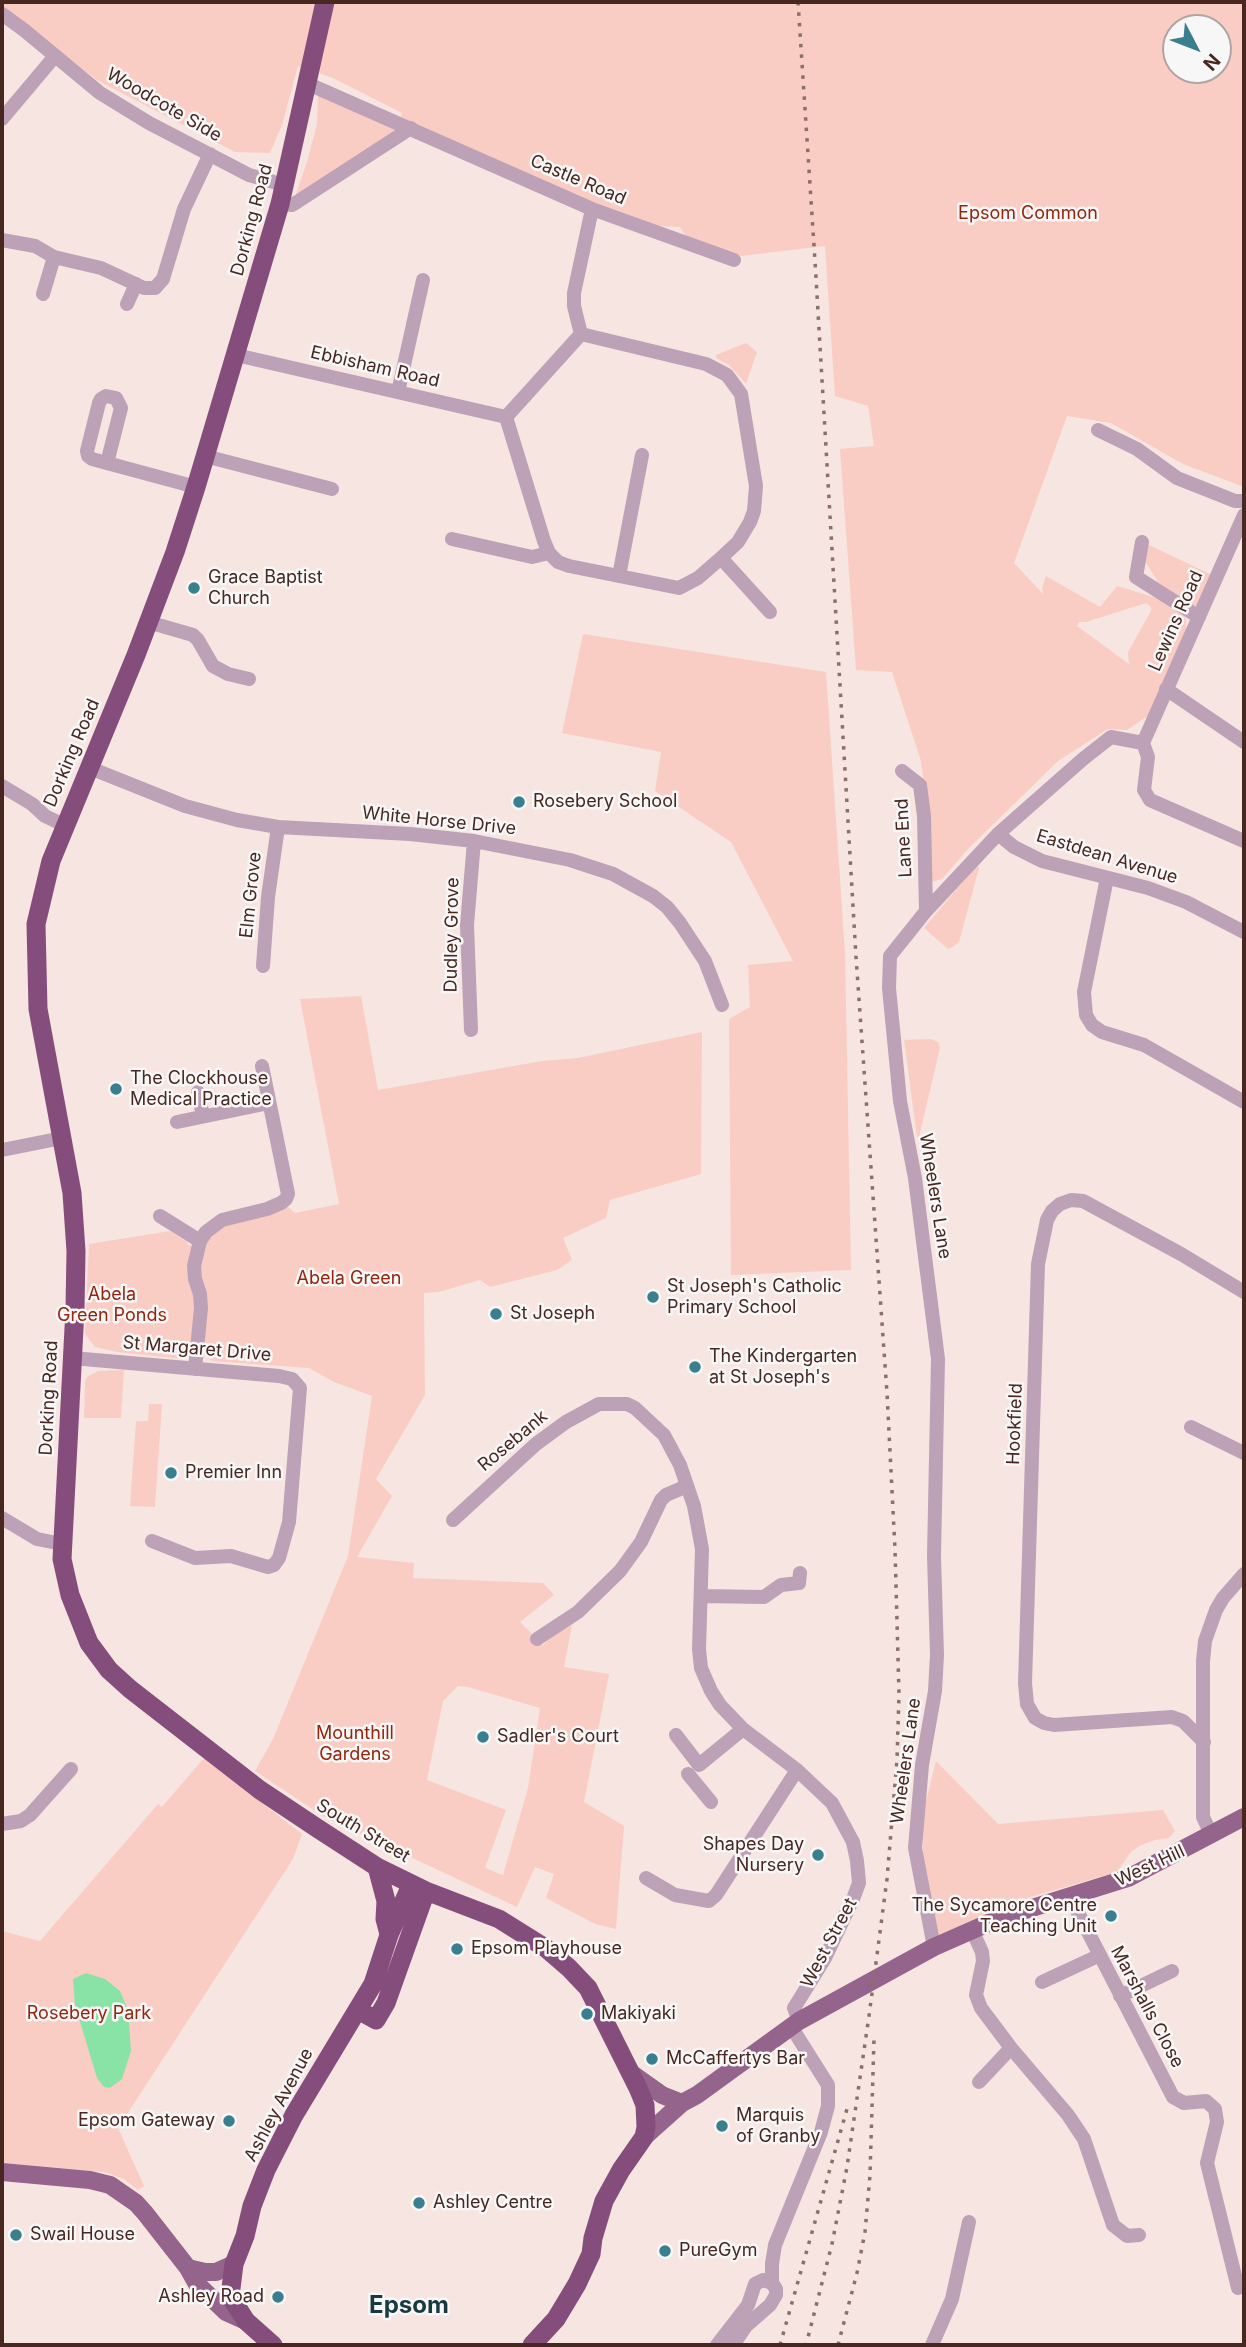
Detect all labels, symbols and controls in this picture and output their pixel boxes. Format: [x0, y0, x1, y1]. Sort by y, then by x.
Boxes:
north arrow [1162, 14, 1232, 84]
text: N [1198, 49, 1225, 75]
street label: Woodcote Side [103, 63, 225, 147]
street label: Castle Road [527, 150, 629, 210]
street label: Dorking Road [227, 162, 277, 278]
park label: Epsom Common [958, 203, 1098, 225]
street label: Ebbisham Road [308, 342, 442, 392]
place label: Grace Baptist Church [208, 567, 323, 610]
street label: Lewins Road [1144, 567, 1208, 675]
marker: Grace Baptist Church [186, 580, 202, 596]
street label: Dorking Road [40, 696, 104, 810]
place label: Rosebery School [533, 791, 677, 813]
marker: Rosebery School [511, 794, 527, 810]
street label: Lane End [891, 798, 917, 878]
street label: White Horse Drive [361, 802, 517, 840]
street label: Eastdean Avenue [1034, 825, 1180, 889]
street label: Elm Grove [236, 851, 266, 939]
street label: Dudley Grove [440, 877, 464, 993]
place label: The Clockhouse Medical Practice [130, 1068, 272, 1110]
marker: The Clockhouse Medical Practice [108, 1081, 124, 1097]
street label: Wheelers Lane [914, 1132, 956, 1260]
park label: Abela Green [297, 1268, 401, 1290]
place label: St Joseph's Catholic Primary School [667, 1276, 842, 1318]
park label: Abela Green Ponds [57, 1284, 167, 1326]
marker: St Joseph's Catholic Primary School [645, 1289, 661, 1305]
place label: St Joseph [510, 1303, 595, 1325]
marker: St Joseph [488, 1306, 504, 1322]
street label: St Margaret Drive [122, 1332, 272, 1366]
street label: Dorking Road [35, 1340, 63, 1456]
place label: The Kindergarten at St Joseph's [709, 1346, 857, 1388]
marker: The Kindergarten at St Joseph's [687, 1359, 703, 1375]
street label: Hookfield [1003, 1383, 1027, 1465]
street label: Rosebank [474, 1406, 552, 1476]
place label: Premier Inn [185, 1462, 282, 1484]
marker: Premier Inn [163, 1465, 179, 1481]
street label: Wheelers Lane [886, 1697, 926, 1825]
park label: Mounthill Gardens [316, 1723, 394, 1766]
place label: Sadler's Court [497, 1726, 619, 1748]
marker: Sadler's Court [475, 1729, 491, 1745]
street label: South Street [312, 1795, 414, 1867]
place label: Shapes Day Nursery [703, 1834, 804, 1876]
street label: West Hill [1112, 1841, 1188, 1891]
marker: Shapes Day Nursery [810, 1847, 826, 1863]
street label: West Street [796, 1894, 862, 1992]
place label: The Sycamore Centre Teaching Unit [912, 1895, 1097, 1938]
marker: The Sycamore Centre Teaching Unit [1103, 1908, 1119, 1924]
place label: Epsom Playhouse [471, 1938, 622, 1960]
marker: Epsom Playhouse [449, 1941, 465, 1957]
street label: Marshalls Close [1106, 1942, 1188, 2072]
park label: Rosebery Park [27, 2003, 151, 2025]
place label: Makiyaki [601, 2003, 676, 2025]
marker: Makiyaki [579, 2006, 595, 2022]
street label: Ashley Avenue [240, 2045, 318, 2165]
place label: McCaffertys Bar [666, 2048, 805, 2070]
marker: McCaffertys Bar [644, 2051, 660, 2067]
place label: Marquis of Granby [736, 2105, 820, 2148]
place label: Epsom Gateway [78, 2110, 215, 2132]
marker: Epsom Gateway [221, 2113, 237, 2129]
marker: Marquis of Granby [714, 2118, 730, 2134]
place label: Ashley Centre [433, 2192, 552, 2214]
marker: Ashley Centre [411, 2195, 427, 2211]
place label: Swail House [30, 2224, 135, 2246]
marker: Swail House [8, 2227, 24, 2243]
place label: PureGym [679, 2240, 757, 2262]
marker: PureGym [657, 2243, 673, 2259]
place label: Ashley Road [158, 2286, 264, 2308]
marker: Ashley Road [270, 2289, 286, 2305]
district label: Epsom [369, 2292, 449, 2320]

